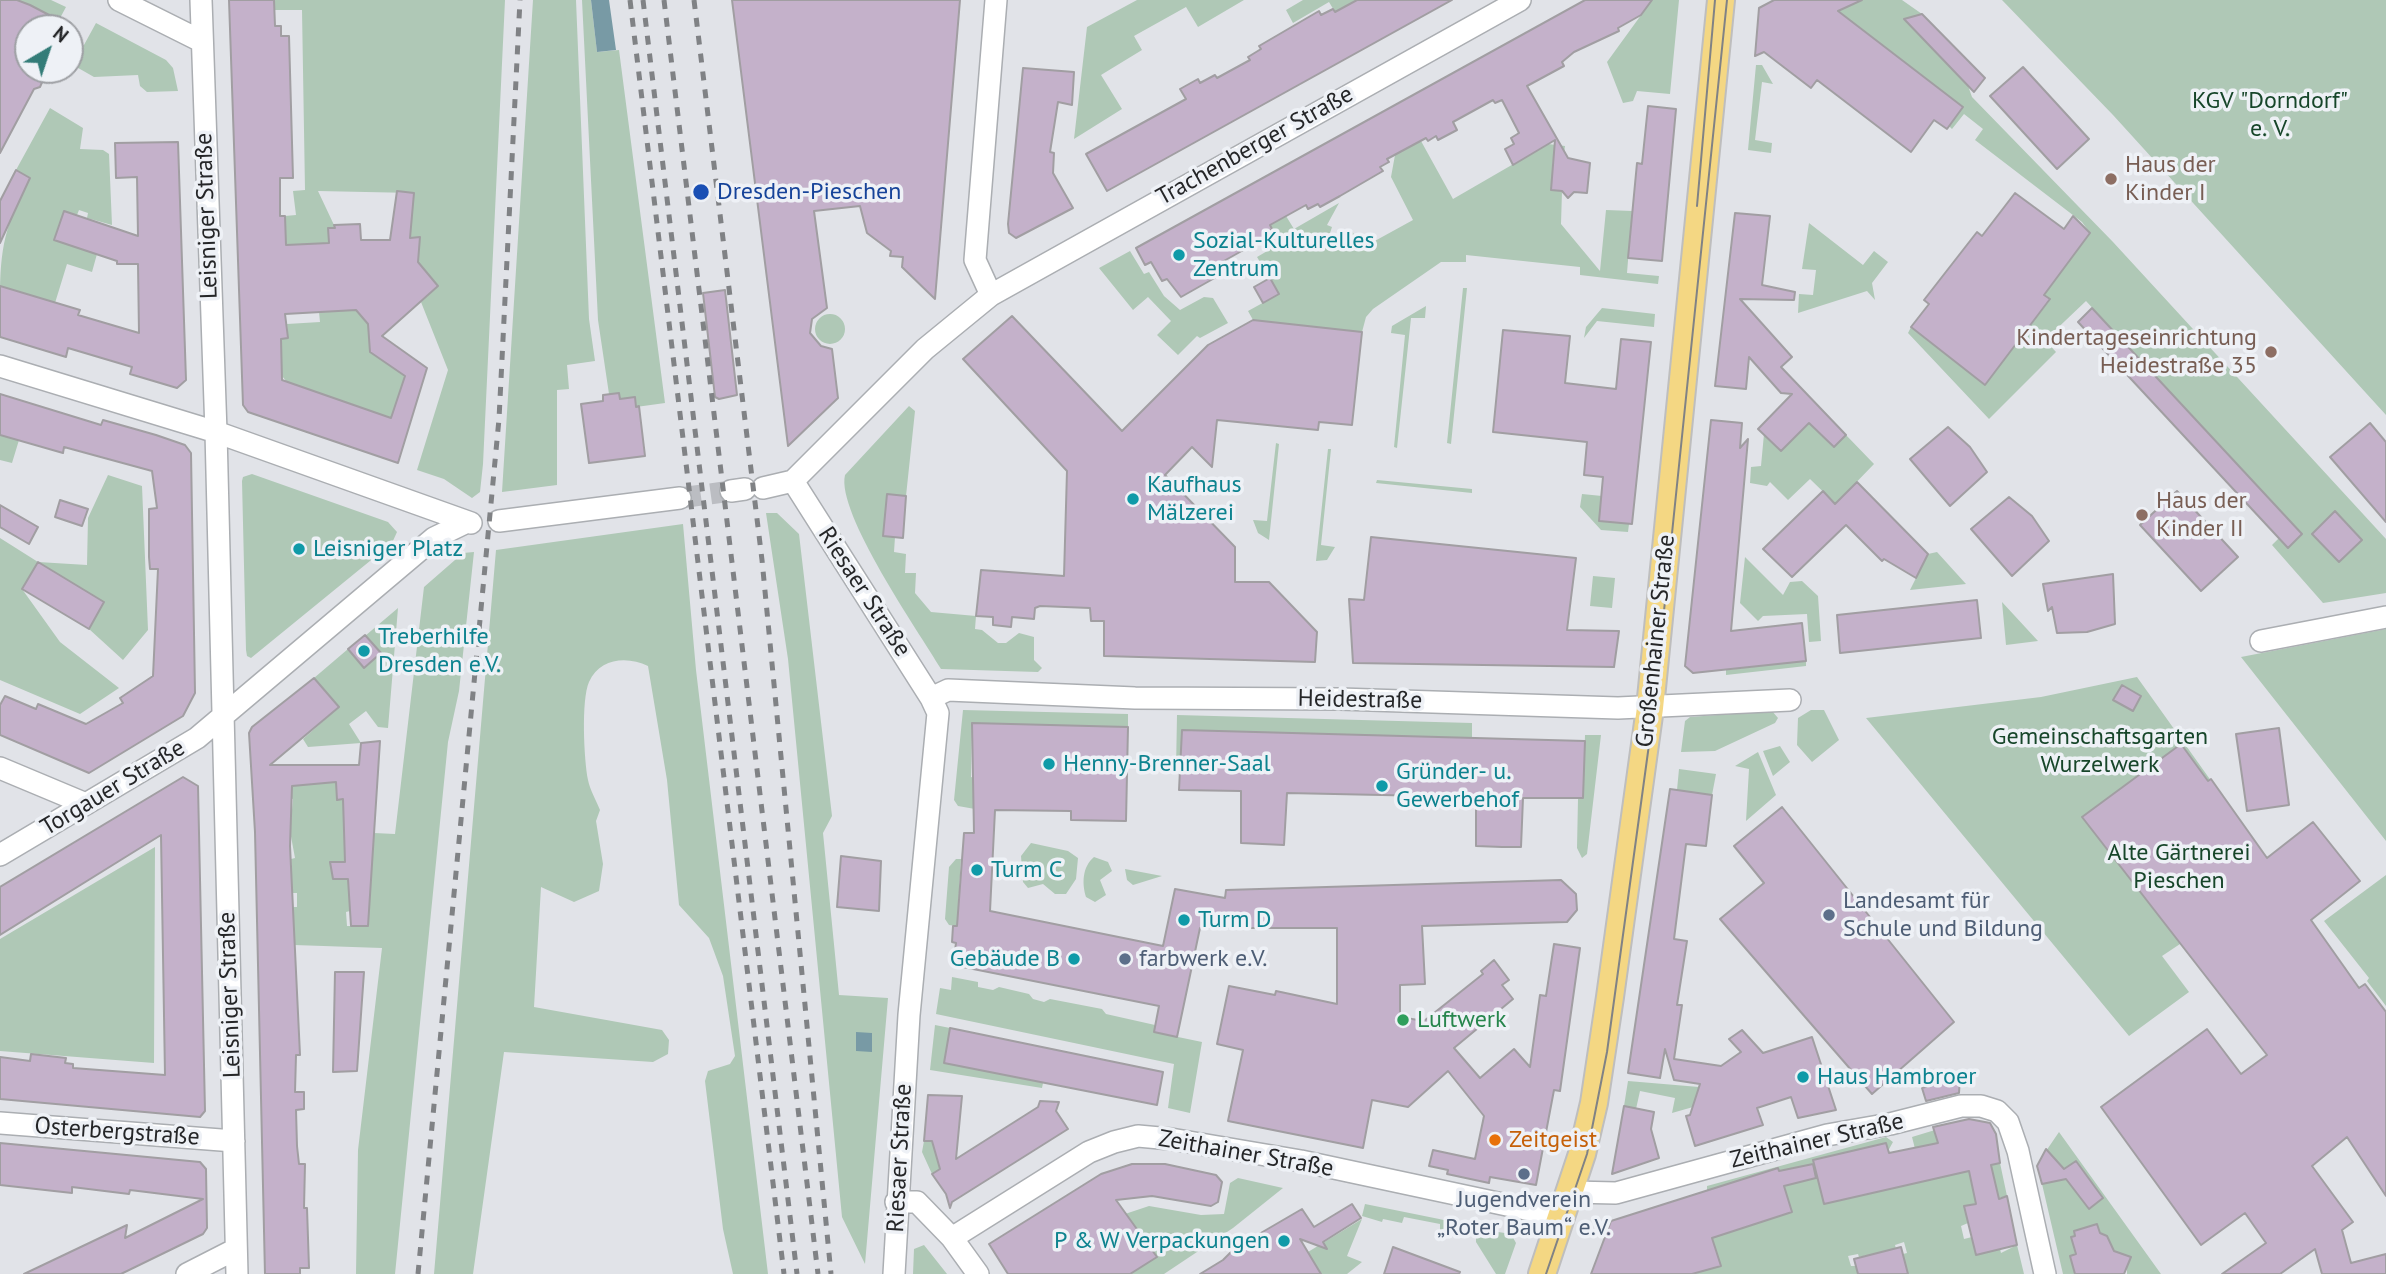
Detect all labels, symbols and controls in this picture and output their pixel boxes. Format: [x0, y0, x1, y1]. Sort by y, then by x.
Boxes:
north arrow [14, 14, 84, 84]
text: N [49, 21, 73, 47]
street label: Trachenberger Straße [1152, 80, 1358, 212]
park label: KGV "Dorndorf" e. V. [2192, 87, 2348, 143]
street label: Leisniger Straße [190, 132, 224, 300]
place label: Haus der Kinder I [2125, 151, 2216, 207]
marker: Haus der Kinder I [2103, 171, 2119, 187]
place label: Dresden-Pieschen [717, 178, 901, 206]
marker: Dresden-Pieschen [691, 182, 711, 202]
place label: Sozial-Kulturelles Zentrum [1193, 227, 1375, 283]
marker: Sozial-Kulturelles Zentrum [1171, 247, 1187, 263]
place label: Kindertageseinrichtung Heidestraße 35 [2016, 324, 2257, 380]
marker: Kindertageseinrichtung Heidestraße 35 [2263, 344, 2279, 360]
place label: Kaufhaus Mälzerei [1147, 471, 1242, 527]
place label: Haus der Kinder II [2156, 487, 2247, 543]
marker: Kaufhaus Mälzerei [1125, 491, 1141, 507]
marker: Haus der Kinder II [2134, 507, 2150, 523]
street label: Riesaer Straße [811, 522, 917, 662]
street label: Großenhainer Straße [1630, 533, 1682, 749]
place label: Leisniger Platz [313, 535, 463, 563]
marker: Leisniger Platz [291, 541, 307, 557]
place label: Treberhilfe Dresden e.V. [378, 623, 501, 679]
marker: Treberhilfe Dresden e.V. [356, 643, 372, 659]
street label: Heidestraße [1297, 685, 1423, 715]
park label: Gemeinschaftsgarten Wurzelwerk [1992, 723, 2208, 779]
street label: Torgauer Straße [36, 734, 190, 842]
place label: Henny-Brenner-Saal [1063, 750, 1271, 778]
marker: Henny-Brenner-Saal [1041, 756, 1057, 772]
place label: Gründer- u. Gewerbehof [1396, 758, 1519, 814]
marker: Gründer- u. Gewerbehof [1374, 778, 1390, 794]
park label: Alte Gärtnerei Pieschen [2107, 839, 2251, 895]
place label: Turm C [991, 856, 1062, 884]
marker: Turm C [969, 862, 985, 878]
place label: Landesamt für Schule und Bildung [1843, 887, 2043, 943]
place label: Turm D [1198, 906, 1271, 934]
marker: Landesamt für Schule und Bildung [1821, 907, 1837, 923]
street label: Leisniger Straße [213, 911, 247, 1079]
marker: Turm D [1176, 912, 1192, 928]
place label: Gebäude B [950, 945, 1060, 973]
place label: farbwerk e.V. [1139, 945, 1267, 973]
marker: Gebäude B [1066, 951, 1082, 967]
marker: farbwerk e.V. [1117, 951, 1133, 967]
place label: Luftwerk [1417, 1006, 1506, 1034]
marker: Luftwerk [1395, 1012, 1411, 1028]
place label: Haus Hambroer [1817, 1063, 1976, 1091]
marker: Haus Hambroer [1795, 1069, 1811, 1085]
street label: Riesaer Straße [882, 1083, 918, 1233]
street label: Zeithainer Straße [1727, 1107, 1907, 1175]
street label: Osterbergstraße [33, 1112, 201, 1152]
street label: Zeithainer Straße [1156, 1124, 1336, 1184]
place label: Zeitgeist [1509, 1126, 1597, 1154]
marker: Zeitgeist [1487, 1132, 1503, 1148]
marker: Jugendverein „Roter Baum“ e.V. [1516, 1166, 1532, 1182]
place label: Jugendverein „Roter Baum“ e.V. [1437, 1186, 1611, 1242]
place label: P & W Verpackungen [1054, 1227, 1270, 1255]
marker: P & W Verpackungen [1276, 1233, 1292, 1249]

